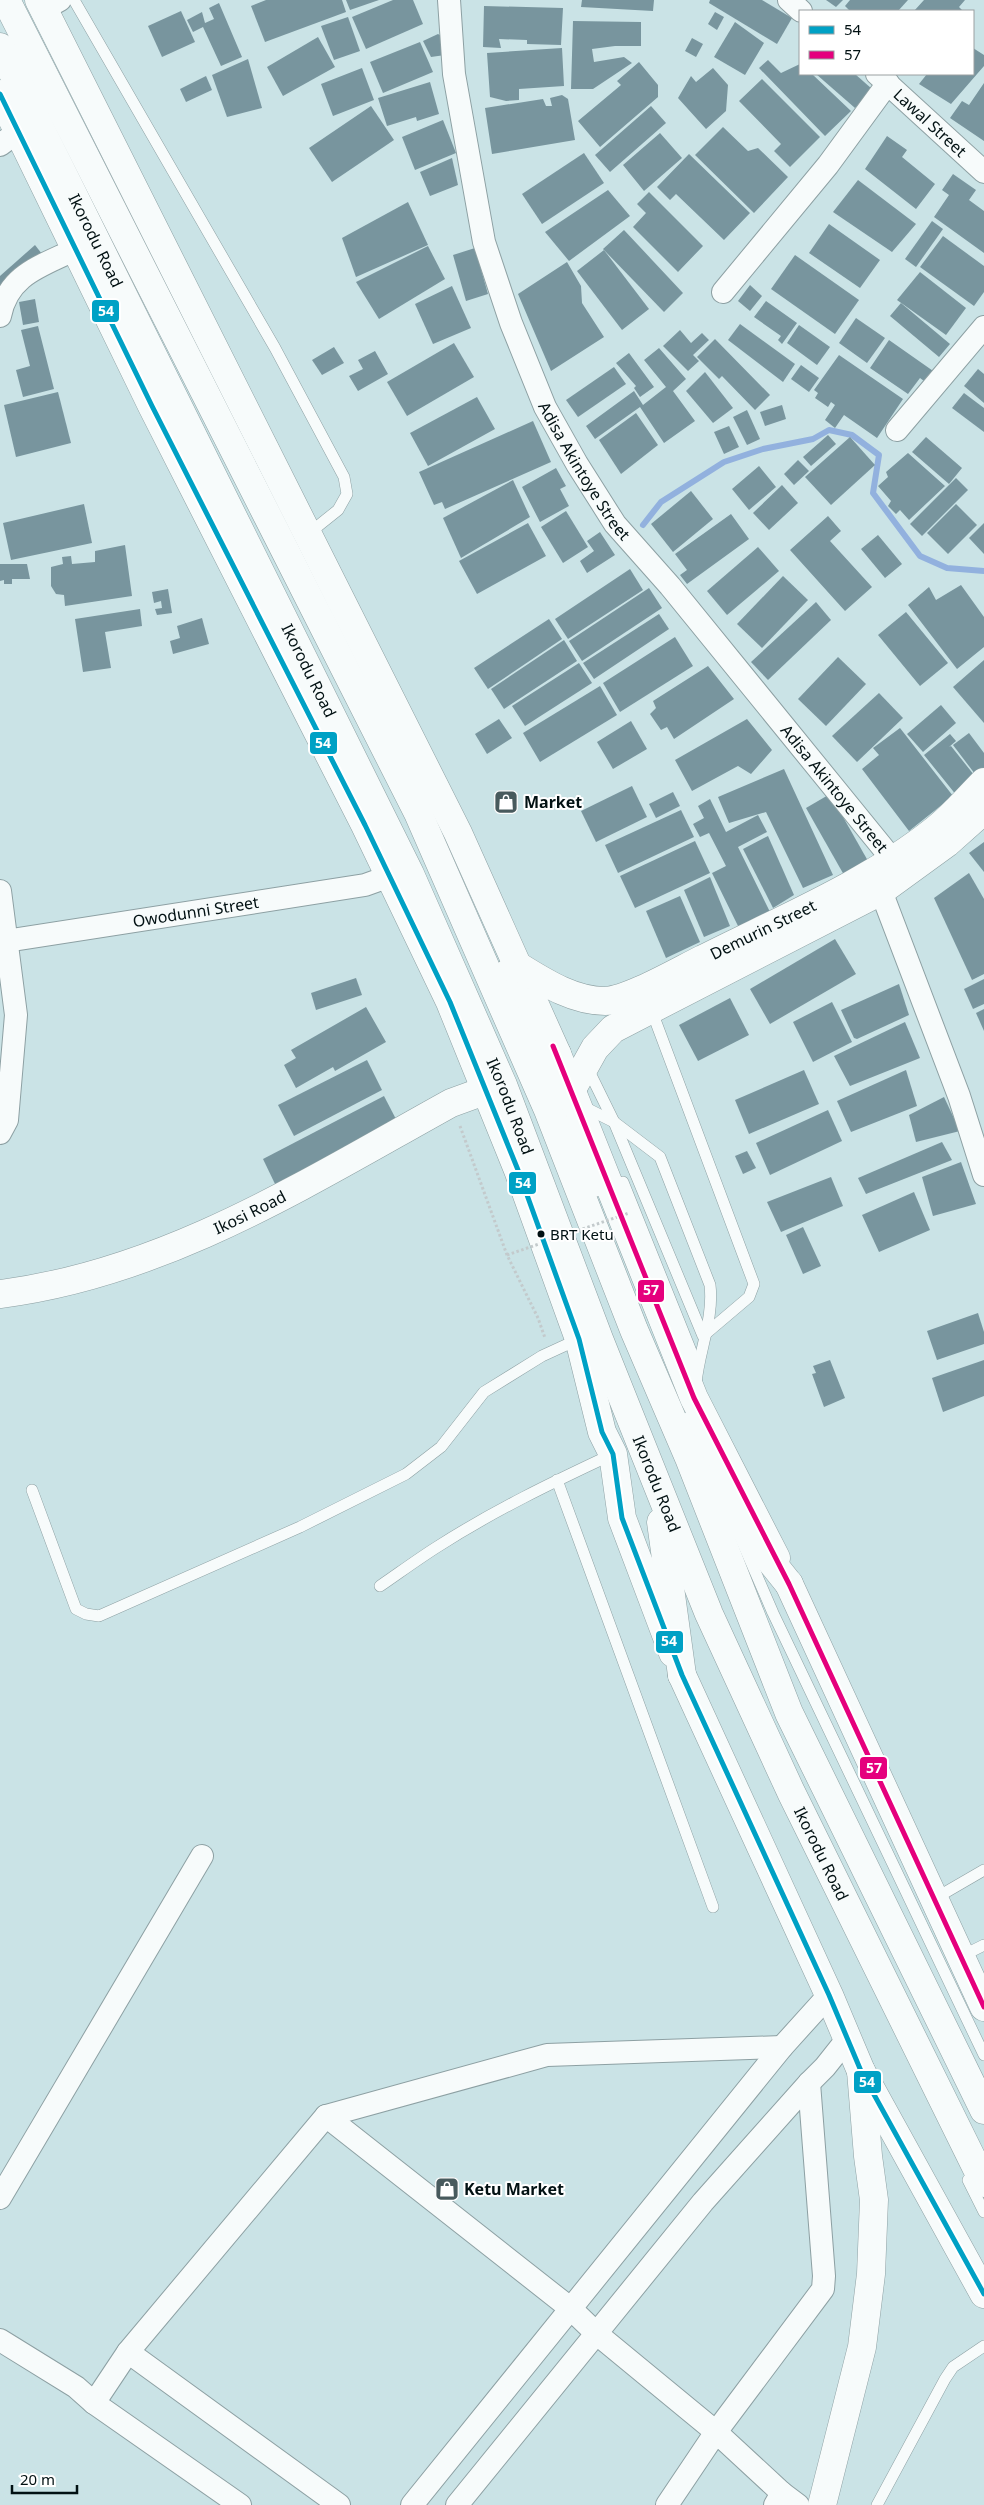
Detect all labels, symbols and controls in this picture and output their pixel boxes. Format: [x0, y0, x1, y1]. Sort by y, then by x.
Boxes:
legend [799, 10, 974, 75]
text: 54 [844, 19, 862, 39]
text: 57 [844, 44, 861, 64]
street label: Lawal Street [889, 83, 972, 162]
street label: Ikorodu Road [63, 190, 128, 291]
line badge: 54 [91, 299, 120, 323]
text: 54 [98, 301, 114, 320]
street label: Adisa Akintoye Street [533, 398, 636, 545]
street label: Ikorodu Road [277, 620, 342, 721]
street label: Adisa Akintoye Street [776, 720, 893, 857]
line badge: 54 [309, 731, 338, 755]
text: 54 [315, 733, 331, 752]
shop icon: Market [493, 789, 519, 815]
place label: Market [524, 791, 582, 813]
street label: Owodunni Street [131, 891, 260, 932]
street label: Demurin Street [706, 894, 820, 965]
street label: Ikorodu Road [481, 1054, 539, 1158]
line badge: 54 [508, 1171, 537, 1195]
text: 54 [515, 1173, 531, 1192]
street label: Ikosi Road [210, 1185, 290, 1239]
place label: BRT Ketu [550, 1224, 614, 1244]
marker: BRT Ketu [536, 1229, 546, 1239]
line badge: 57 [637, 1279, 665, 1303]
text: 57 [643, 1280, 659, 1299]
street label: Ikorodu Road [628, 1432, 686, 1535]
line badge: 54 [655, 1630, 684, 1654]
text: 54 [661, 1631, 677, 1650]
line badge: 57 [859, 1756, 888, 1780]
text: 57 [866, 1758, 882, 1777]
street label: Ikorodu Road [789, 1803, 854, 1904]
line badge: 54 [853, 2070, 882, 2094]
text: 54 [859, 2072, 875, 2091]
shop icon: Ketu Market [434, 2176, 460, 2202]
place label: Ketu Market [464, 2178, 564, 2200]
scale bar [12, 2462, 78, 2494]
text: 20 m [20, 2469, 55, 2489]

